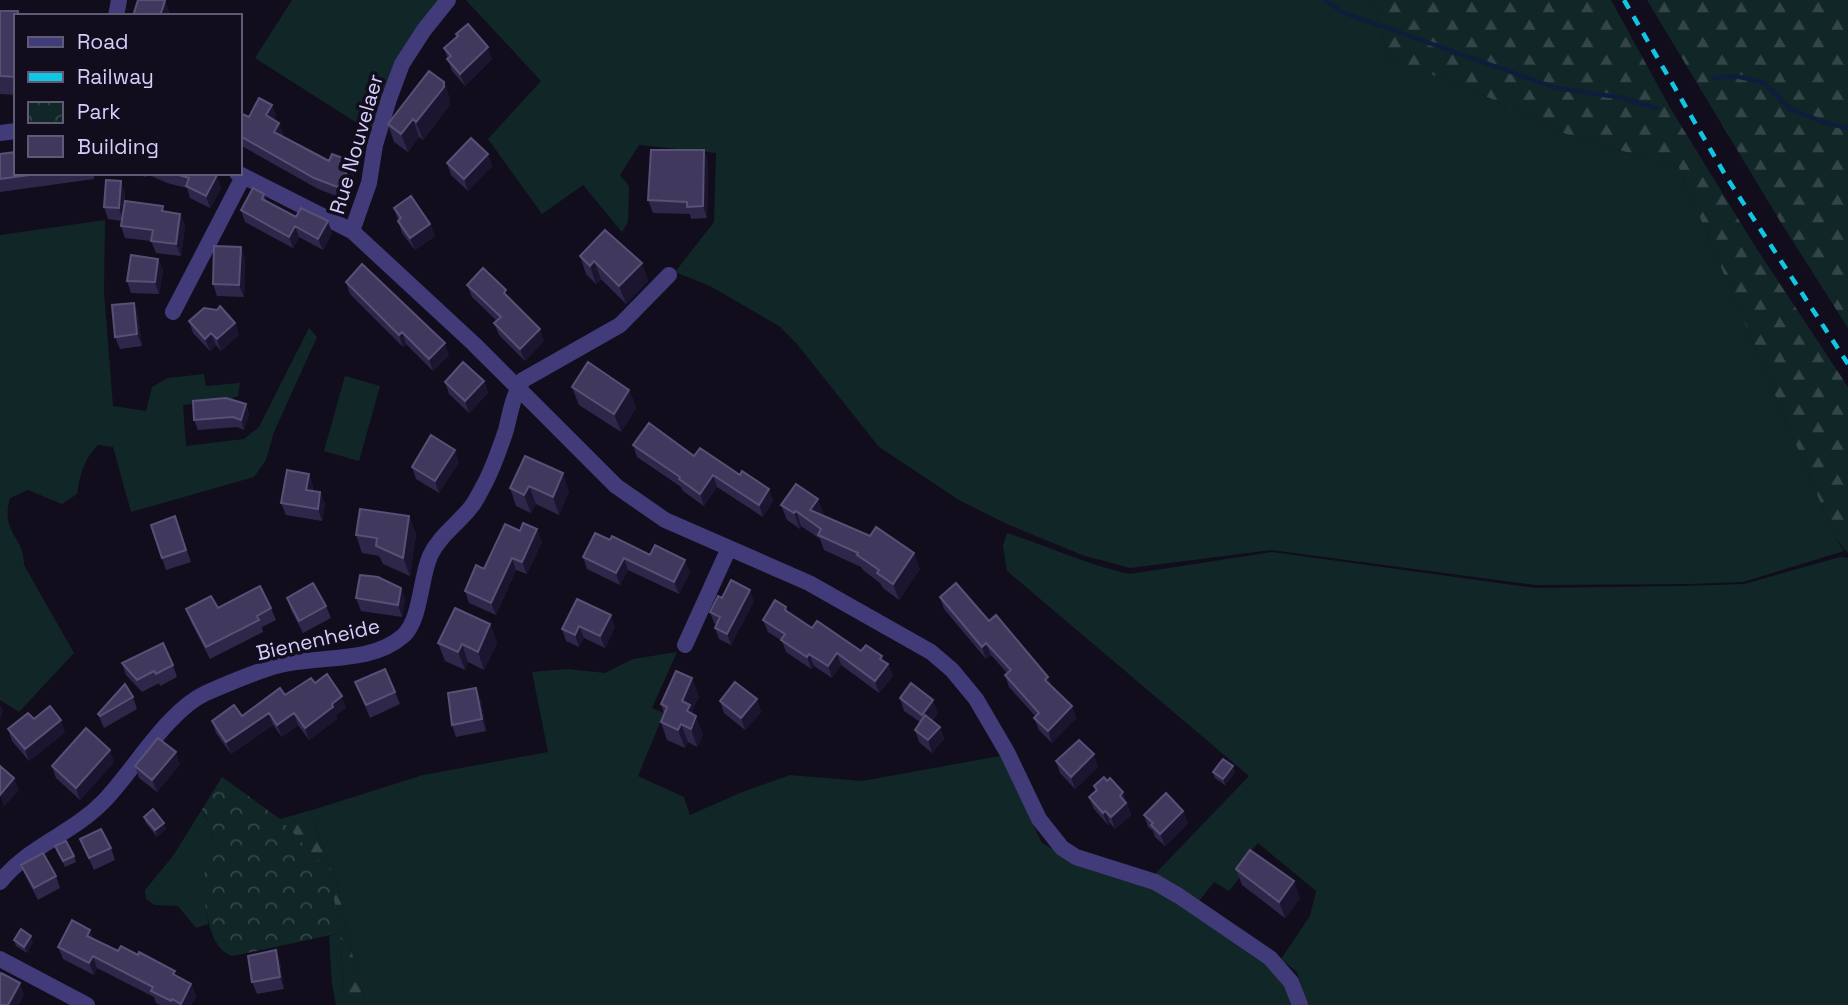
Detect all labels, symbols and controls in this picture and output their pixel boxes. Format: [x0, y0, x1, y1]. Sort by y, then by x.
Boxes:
legend [14, 14, 242, 175]
text: Road [77, 28, 129, 55]
text: Railway [77, 63, 154, 90]
street label: Rue Nouvelaer [323, 71, 389, 217]
text: Park [77, 98, 121, 125]
text: Building [77, 133, 159, 160]
street label: Bienenheide [254, 612, 382, 666]

